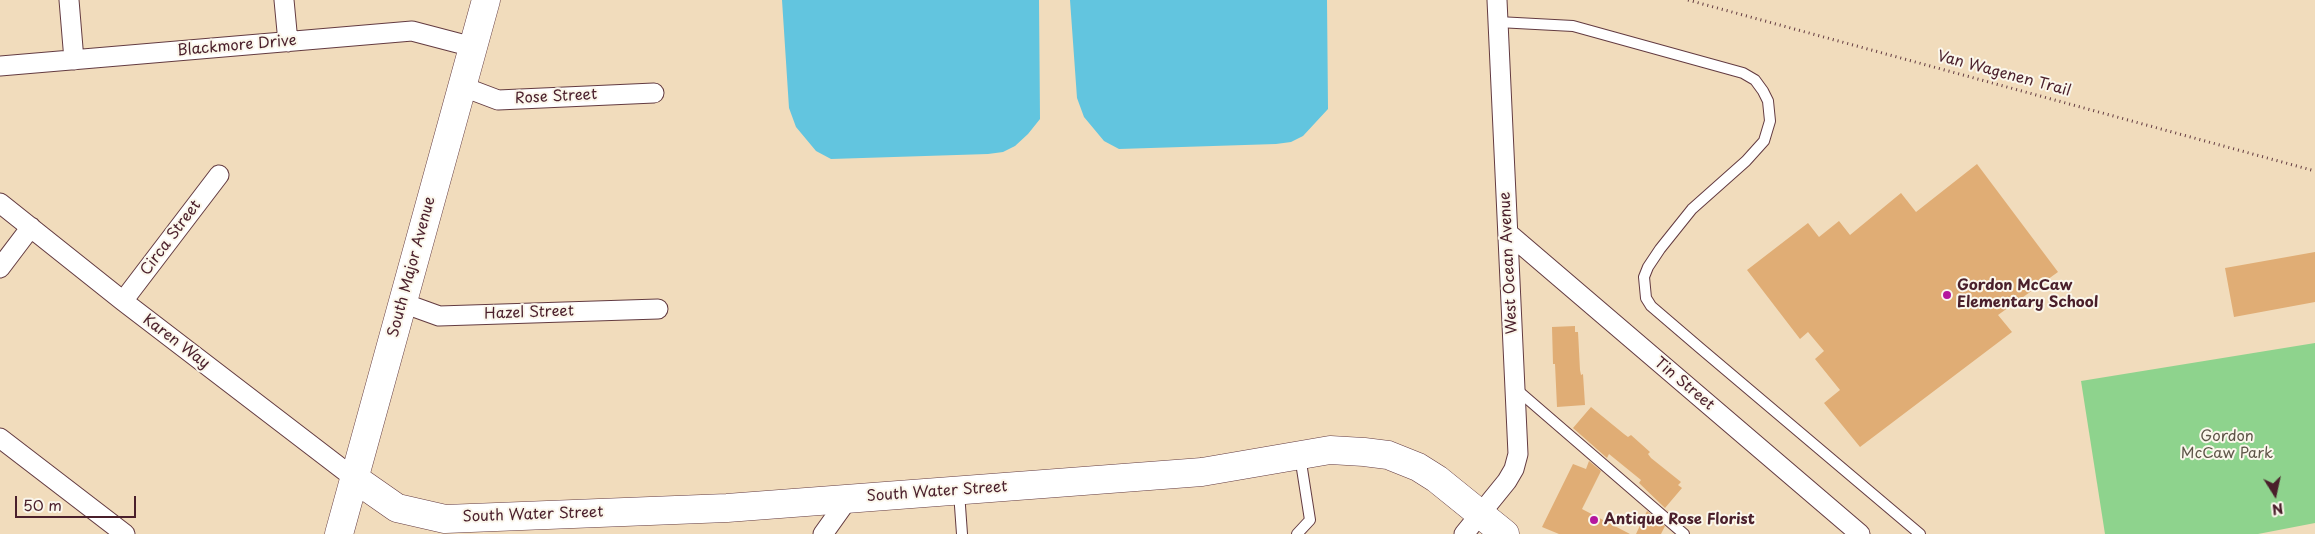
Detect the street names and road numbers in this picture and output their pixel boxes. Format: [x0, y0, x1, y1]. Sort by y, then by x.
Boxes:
street label: Blackmore Drive [177, 32, 297, 60]
street label: Van Wagenen Trail [1935, 47, 2073, 101]
street label: Rose Street [514, 86, 598, 108]
street label: West Ocean Avenue [1496, 191, 1522, 335]
street label: South Major Avenue [385, 195, 439, 339]
street label: Circa Street [137, 197, 205, 279]
street label: Hazel Street [484, 302, 574, 324]
street label: Karen Way [139, 311, 213, 373]
street label: Tin Street [1650, 354, 1718, 414]
street label: South Water Street [866, 478, 1008, 506]
street label: South Water Street [462, 504, 604, 526]

